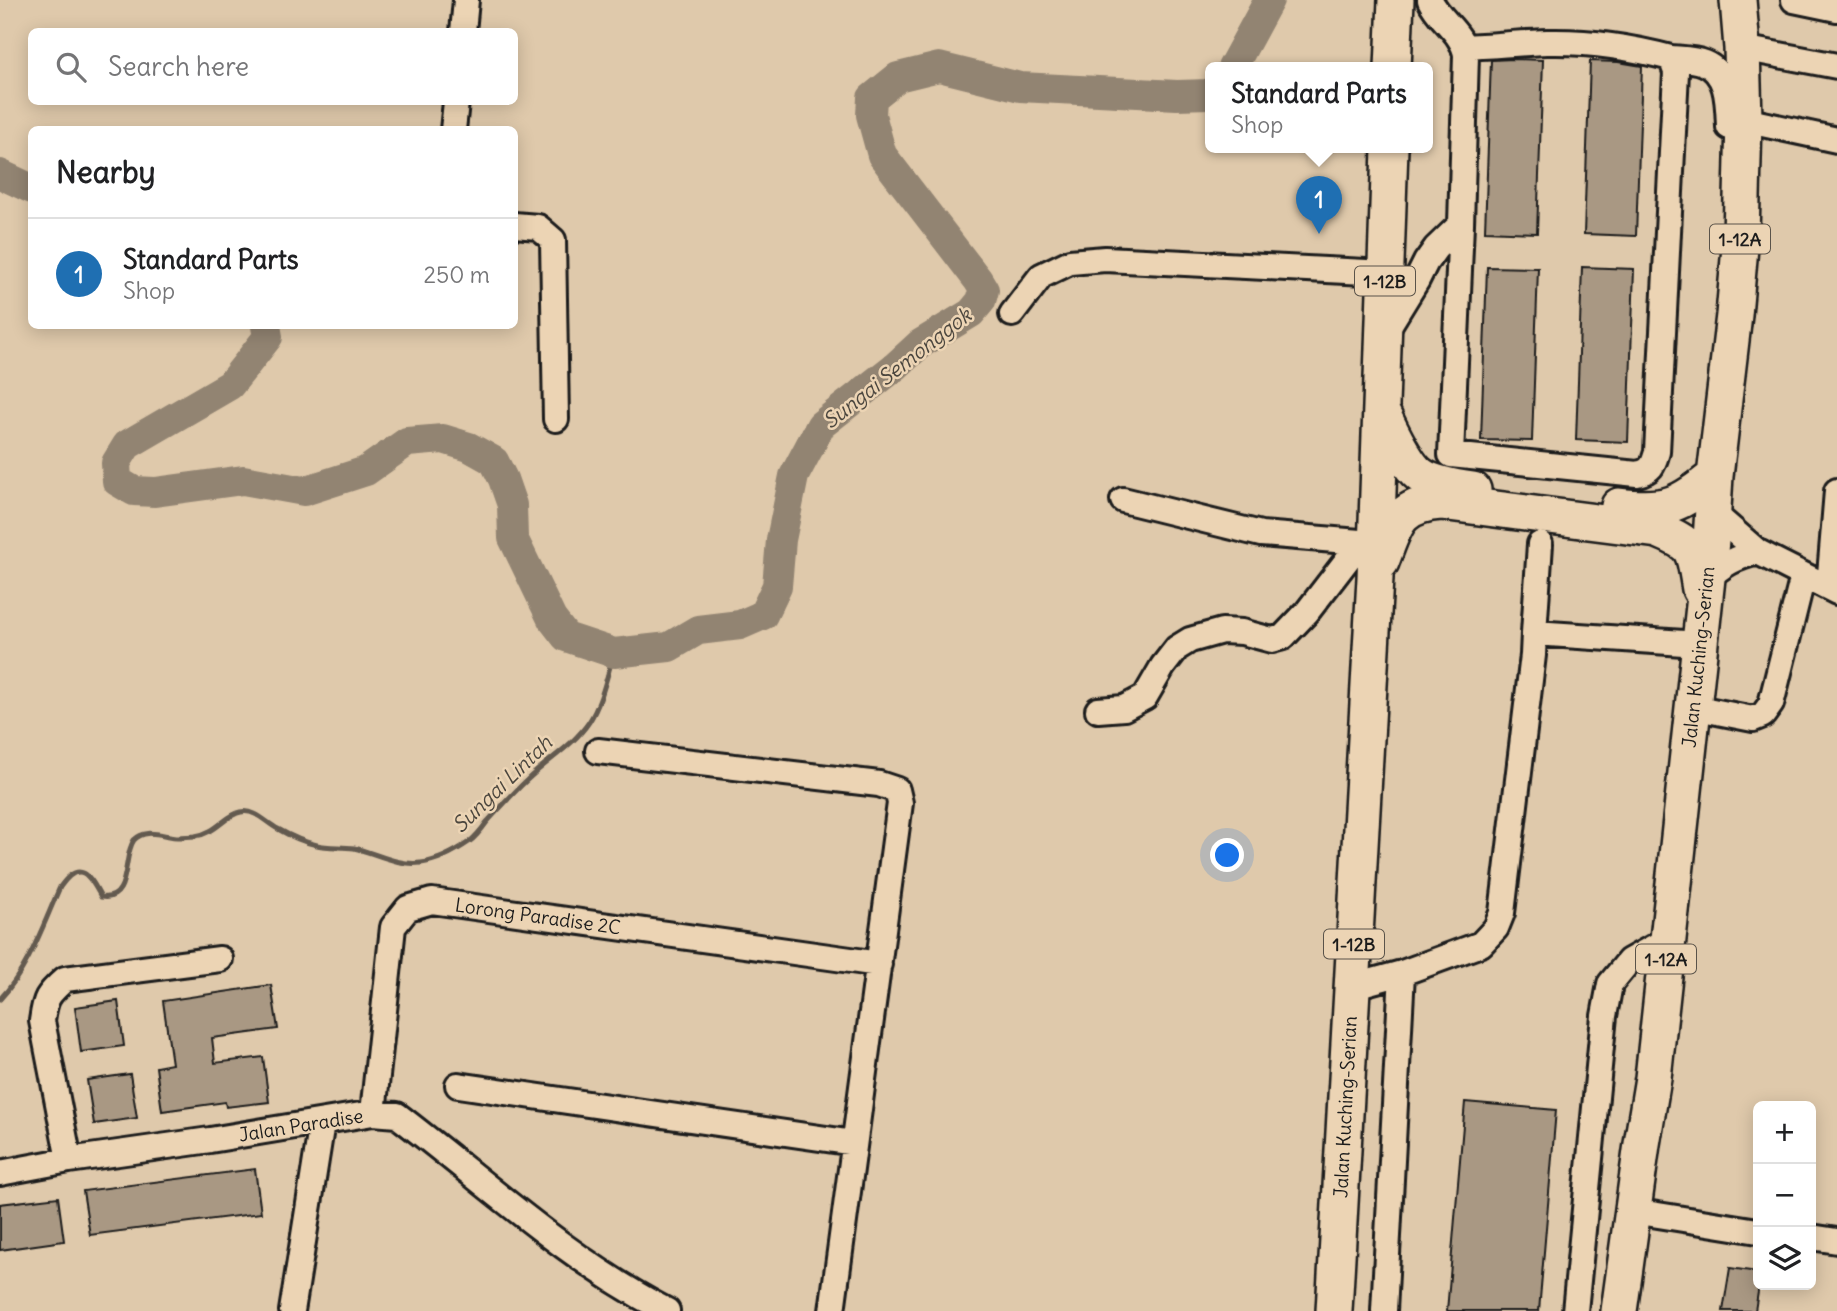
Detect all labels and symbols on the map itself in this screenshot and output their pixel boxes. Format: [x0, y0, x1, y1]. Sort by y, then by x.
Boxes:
pin: 1 [1296, 176, 1342, 234]
road number: 1-12A [1710, 225, 1770, 254]
road number: 1-12B [1355, 267, 1415, 296]
water label: Sungai Semonggok [817, 301, 978, 434]
street label: Jalan Kuching-Serian [1677, 565, 1719, 749]
water label: Sungai Lintah [446, 729, 558, 838]
your location [1210, 838, 1244, 872]
street label: Lorong Paradise 2C [454, 892, 622, 940]
road number: 1-12B [1324, 930, 1384, 959]
road number: 1-12A [1636, 944, 1696, 974]
street label: Jalan Kuching-Serian [1328, 1015, 1362, 1199]
street label: Jalan Paradise [237, 1103, 365, 1147]

